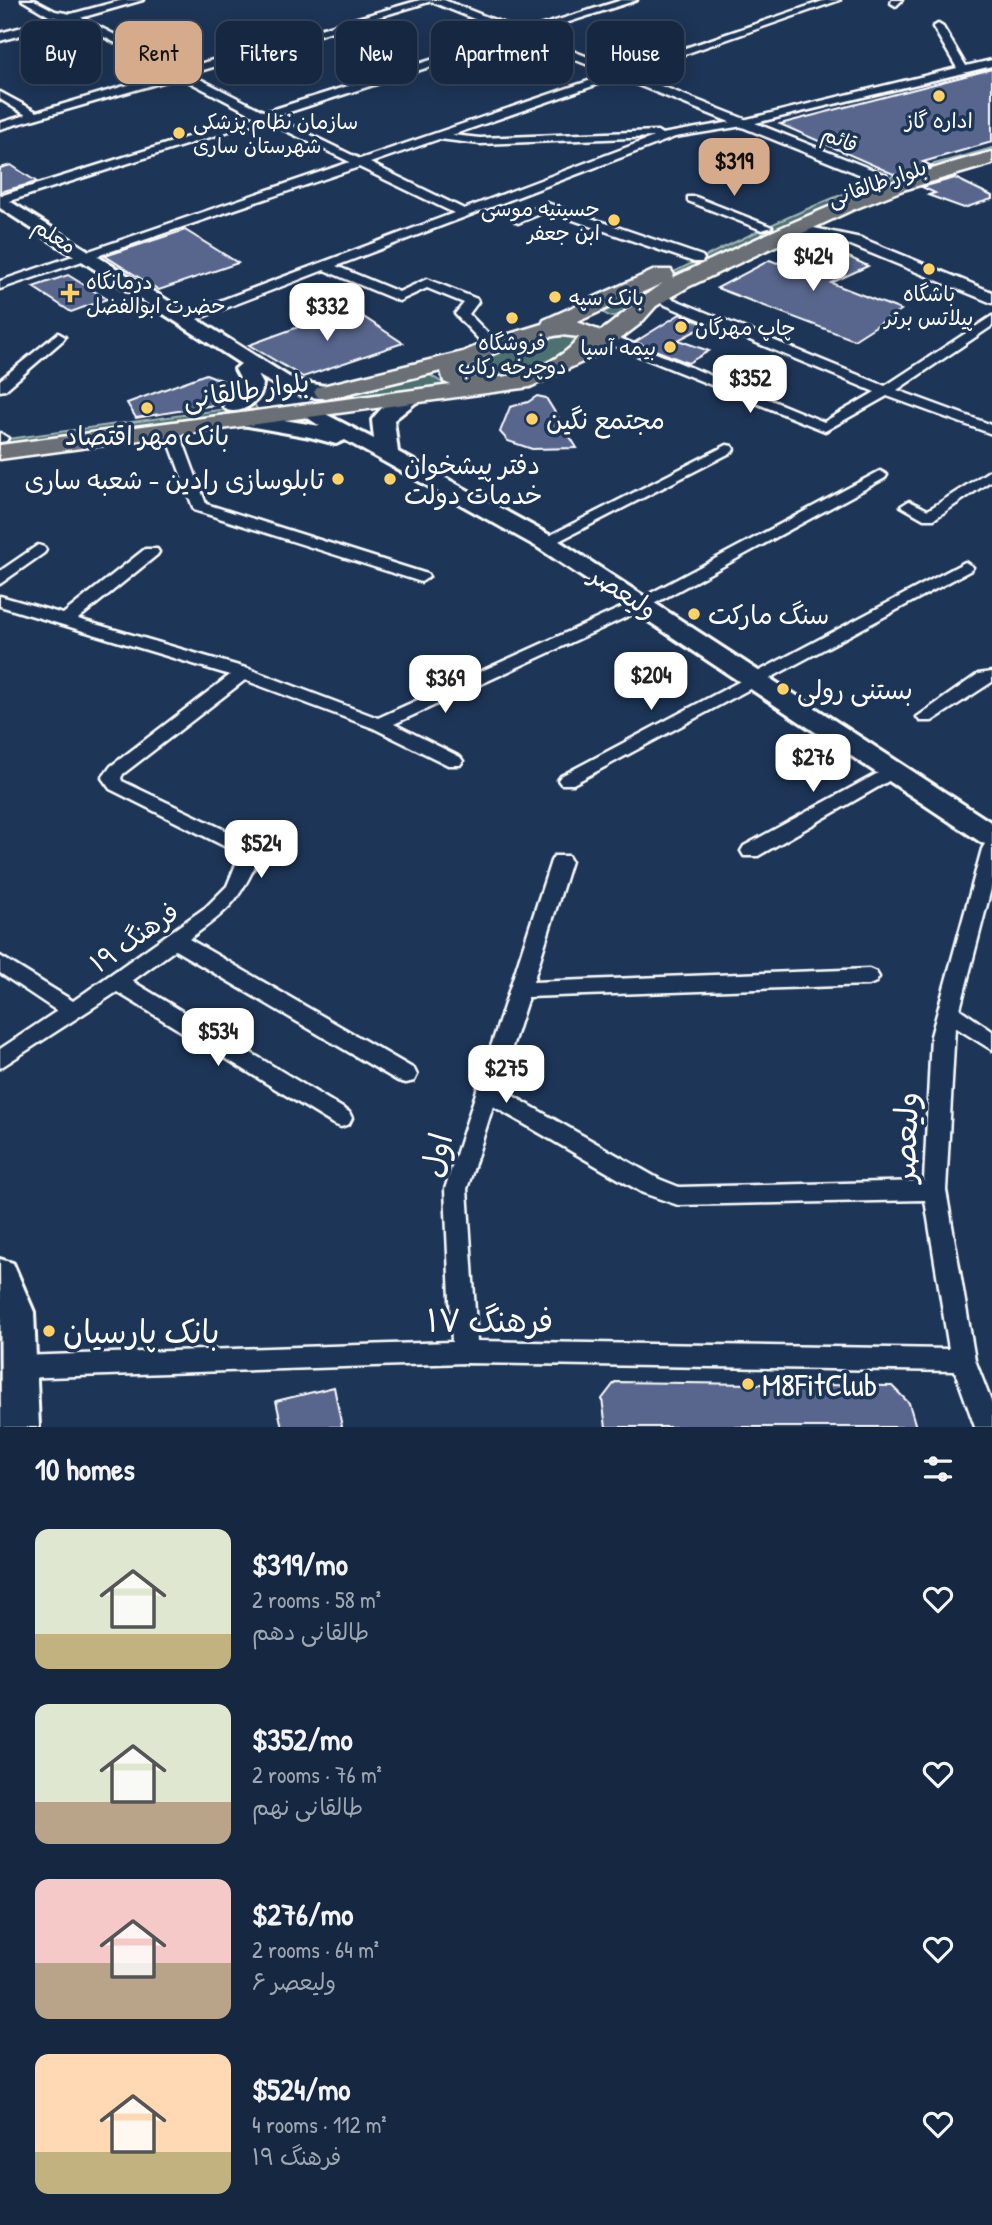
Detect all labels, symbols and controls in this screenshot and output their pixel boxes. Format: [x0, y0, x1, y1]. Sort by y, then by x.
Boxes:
chip: Buy [21, 21, 101, 84]
chip: Rent [115, 21, 202, 84]
chip: Filters [216, 21, 322, 84]
chip: New [336, 21, 417, 84]
chip: Apartment [431, 21, 573, 84]
chip: House [587, 21, 684, 84]
marker: اداره گاز [931, 88, 947, 104]
place label: اداره گاز [903, 106, 973, 135]
place label: سازمان نظام پزشکی شهرستان ساری [193, 107, 358, 160]
street label: قائم [817, 119, 862, 161]
marker: سازمان نظام پزشکی شهرستان ساری [171, 125, 187, 141]
pin: $319 [693, 138, 775, 198]
text: $319 [715, 145, 753, 176]
street label: بلوار طالقانی [824, 153, 930, 213]
place label: حسینیه موسی ابن جعفر [481, 194, 600, 247]
street label: معلم [27, 211, 82, 262]
marker: حسینیه موسی ابن جعفر [606, 212, 622, 228]
pin: $424 [772, 233, 854, 293]
text: $424 [793, 240, 833, 271]
marker: باشگاه پیلاتس برتر [921, 261, 937, 277]
place label: درمانگاه حضرت ابوالفضل [86, 267, 226, 320]
place label: باشگاه پیلاتس برتر [883, 279, 973, 332]
marker: درمانگاه حضرت ابوالفضل [60, 283, 80, 303]
place label: بانک سپه [569, 283, 644, 312]
pin: $332 [286, 284, 368, 343]
marker: بانک سپه [547, 289, 563, 305]
text: $332 [305, 290, 349, 321]
marker: فروشگاه دوچرخه رکاب [504, 310, 520, 326]
place label: چاپ مهرگان [695, 313, 796, 342]
marker: چاپ مهرگان [673, 319, 689, 335]
place label: فروشگاه دوچرخه رکاب [458, 328, 566, 381]
place label: بیمه آسیا [581, 333, 656, 362]
marker: بیمه آسیا [662, 339, 678, 355]
pin: $352 [709, 356, 791, 415]
text: $352 [729, 362, 771, 393]
street label: بلوار طالقانی [181, 364, 311, 416]
marker: بانک مهر اقتصاد [139, 400, 155, 416]
place label: مجتمع نگین [546, 402, 665, 439]
marker: مجتمع نگین [524, 411, 540, 427]
place label: بانک مهر اقتصاد [65, 418, 229, 453]
place label: دفتر پیشخوان خدمات دولت [404, 447, 543, 512]
place label: تابلوسازی رادین - شعبه ساری [24, 462, 324, 497]
marker: تابلوسازی رادین - شعبه ساری [330, 471, 346, 487]
marker: دفتر پیشخوان خدمات دولت [382, 471, 398, 487]
street label: ولیعصر [582, 556, 664, 627]
place label: سنگ مارکت [708, 597, 829, 632]
marker: سنگ مارکت [686, 606, 702, 622]
pin: $204 [610, 652, 692, 712]
pin: $369 [404, 656, 486, 715]
text: $204 [630, 659, 672, 690]
text: $369 [425, 662, 465, 693]
place label: بستنی رولی [797, 672, 913, 707]
marker: بستنی رولی [775, 681, 791, 697]
pin: $276 [772, 734, 854, 794]
text: $276 [792, 741, 835, 772]
pin: $524 [220, 820, 302, 880]
text: $524 [241, 827, 281, 858]
street label: فرهنگ ۱۹ [83, 894, 185, 980]
pin: $534 [177, 1009, 259, 1068]
text: $534 [198, 1015, 238, 1046]
pin: $275 [465, 1046, 547, 1105]
text: $275 [484, 1052, 528, 1083]
street label: ولیعصر [882, 1091, 928, 1186]
street label: اول [410, 1128, 462, 1182]
street label: فرهنگ ۱۷ [427, 1299, 553, 1342]
place label: بانک پارسیان [63, 1310, 220, 1353]
marker: بانک پارسیان [41, 1323, 57, 1339]
place label: M8FitClub [762, 1363, 877, 1406]
marker: M8FitClub [740, 1376, 756, 1392]
text: 10 homes [35, 1449, 135, 1489]
icon: filters [919, 1450, 957, 1488]
text: $319/mo [252, 1544, 348, 1584]
icon: home [91, 1557, 175, 1641]
icon: heart [919, 1580, 957, 1618]
text: 2 rooms · 58 m² [252, 1584, 381, 1615]
text: طالقانی دهم [252, 1616, 369, 1647]
text: $352/mo [252, 1719, 353, 1759]
icon: home [91, 1732, 175, 1816]
icon: heart [919, 1755, 957, 1793]
text: 2 rooms · 76 m² [252, 1759, 382, 1790]
text: طالقانی نهم [252, 1791, 363, 1822]
text: $276/mo [252, 1894, 353, 1934]
icon: home [91, 1907, 175, 1991]
icon: heart [919, 1930, 957, 1968]
text: 2 rooms · 64 m² [252, 1934, 379, 1965]
text: ولیعصر ۶ [252, 1966, 336, 1997]
text: $524/mo [252, 2069, 350, 2109]
icon: home [91, 2082, 175, 2166]
icon: heart [919, 2105, 957, 2143]
text: 4 rooms · 112 m² [252, 2109, 387, 2140]
text: فرهنگ ۱۹ [252, 2141, 341, 2172]

